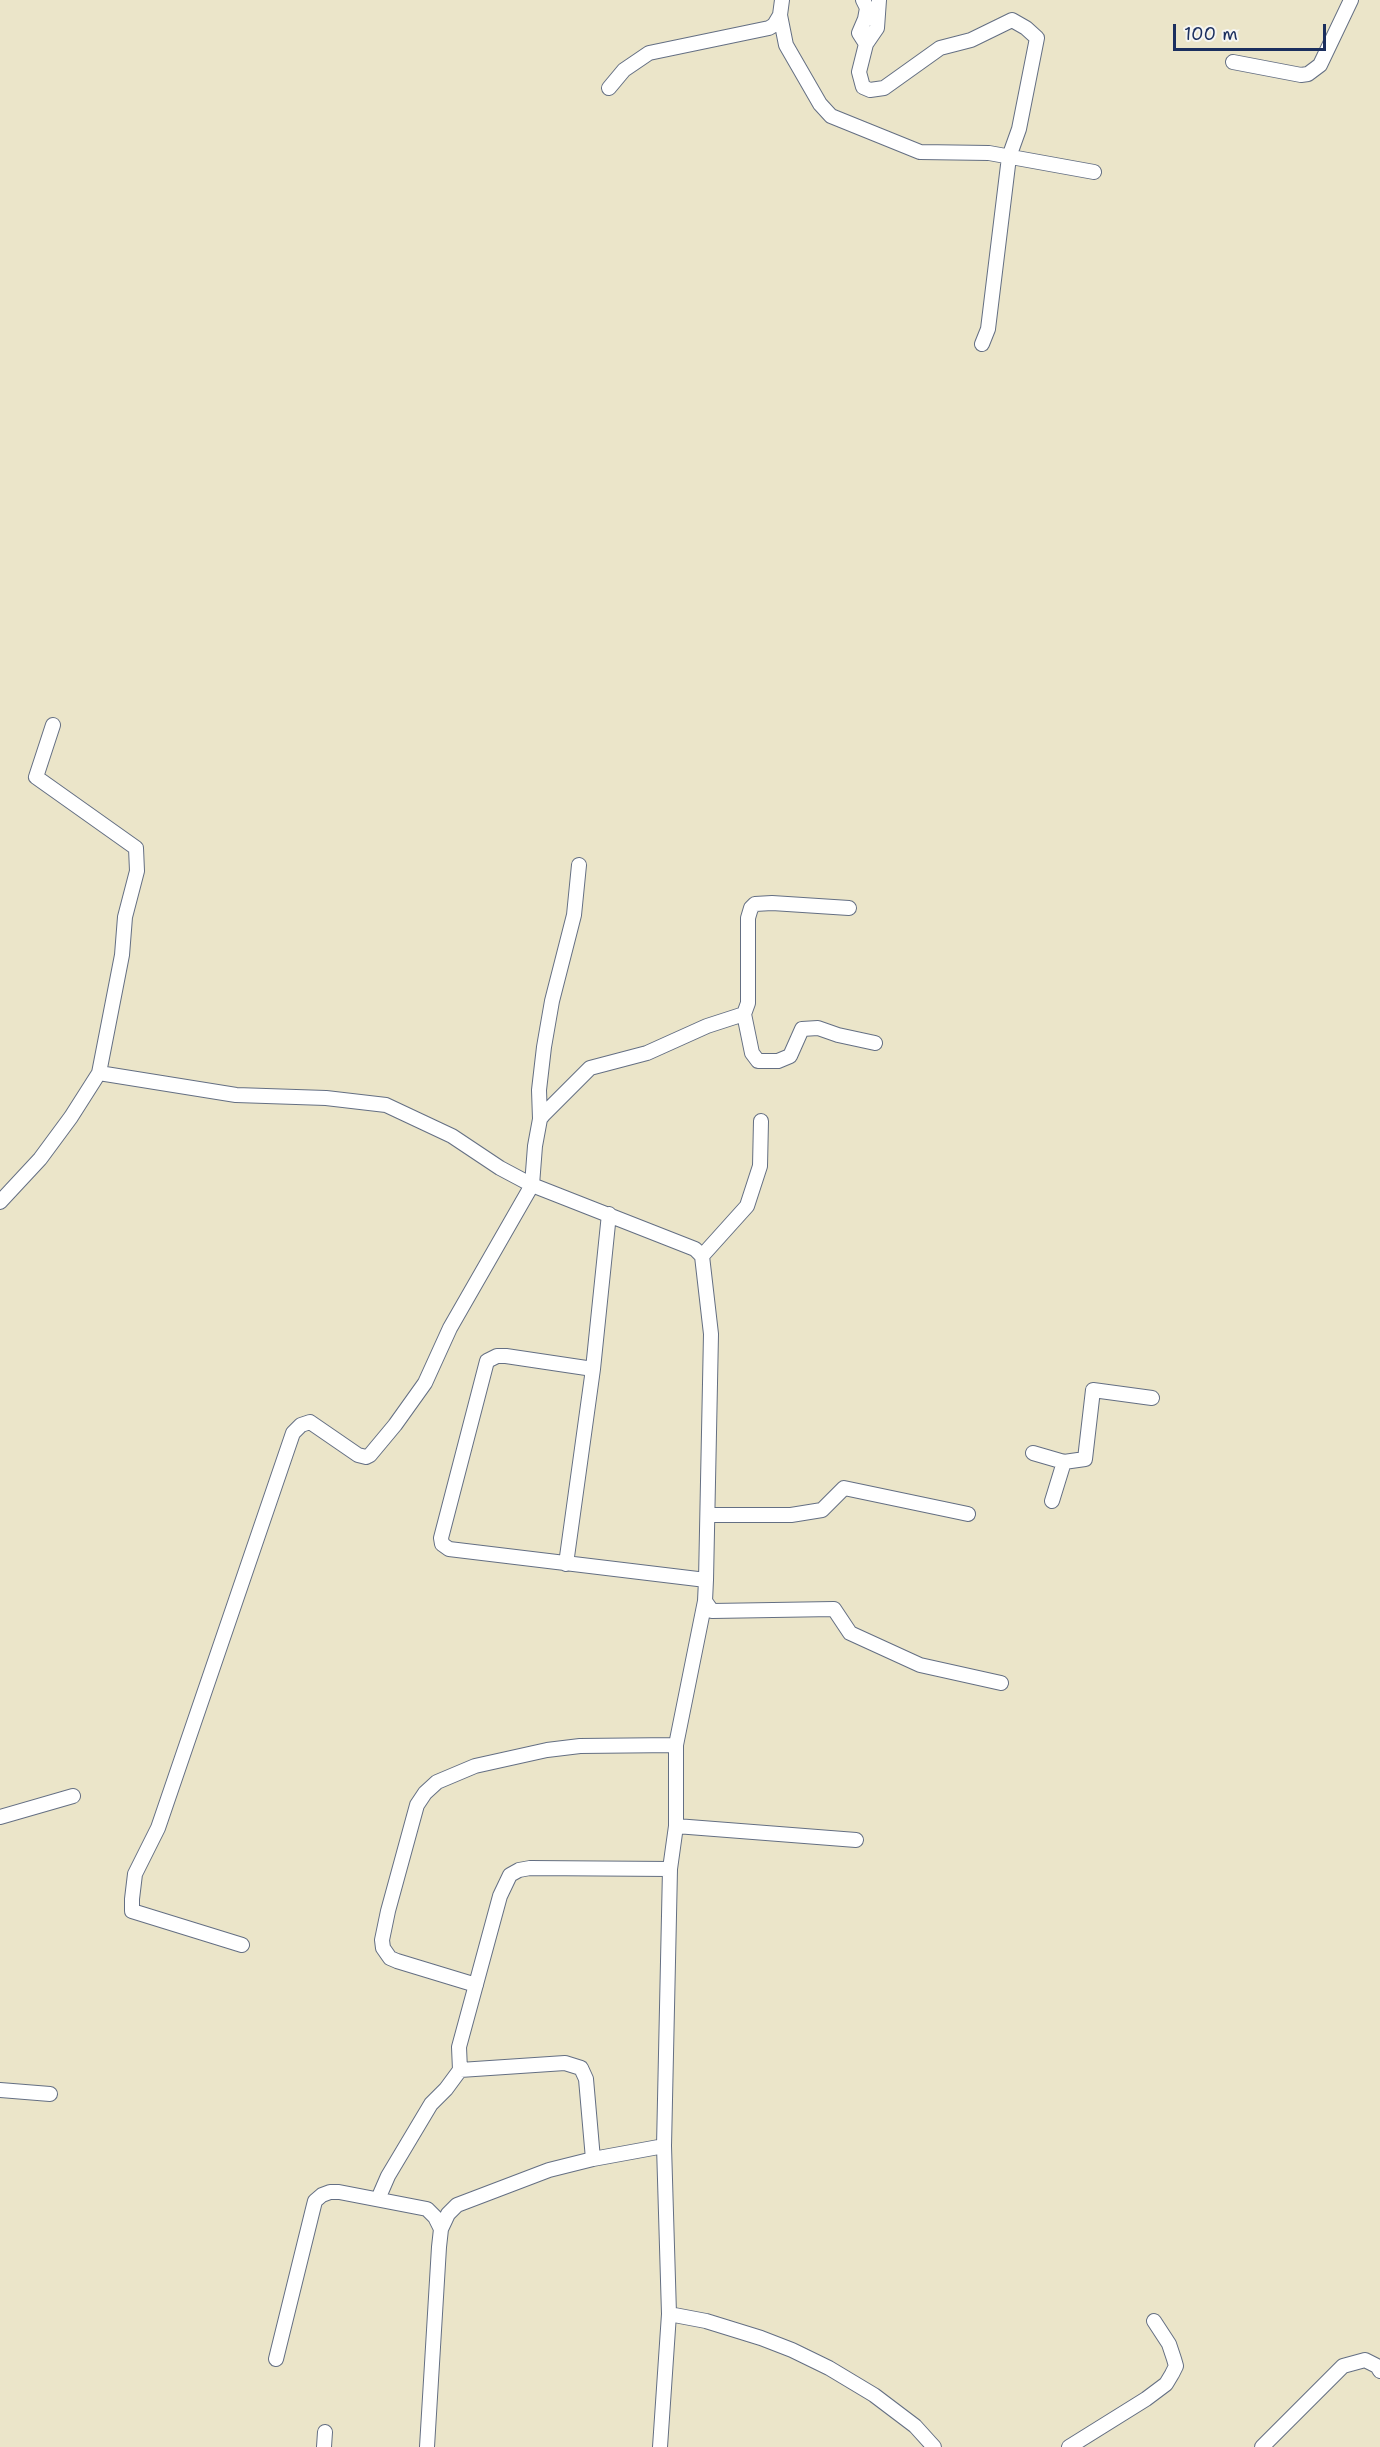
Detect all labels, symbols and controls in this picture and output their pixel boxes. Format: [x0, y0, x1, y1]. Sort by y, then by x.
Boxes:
scale bar [1176, 12, 1329, 50]
text: 100 m [1184, 22, 1238, 46]

